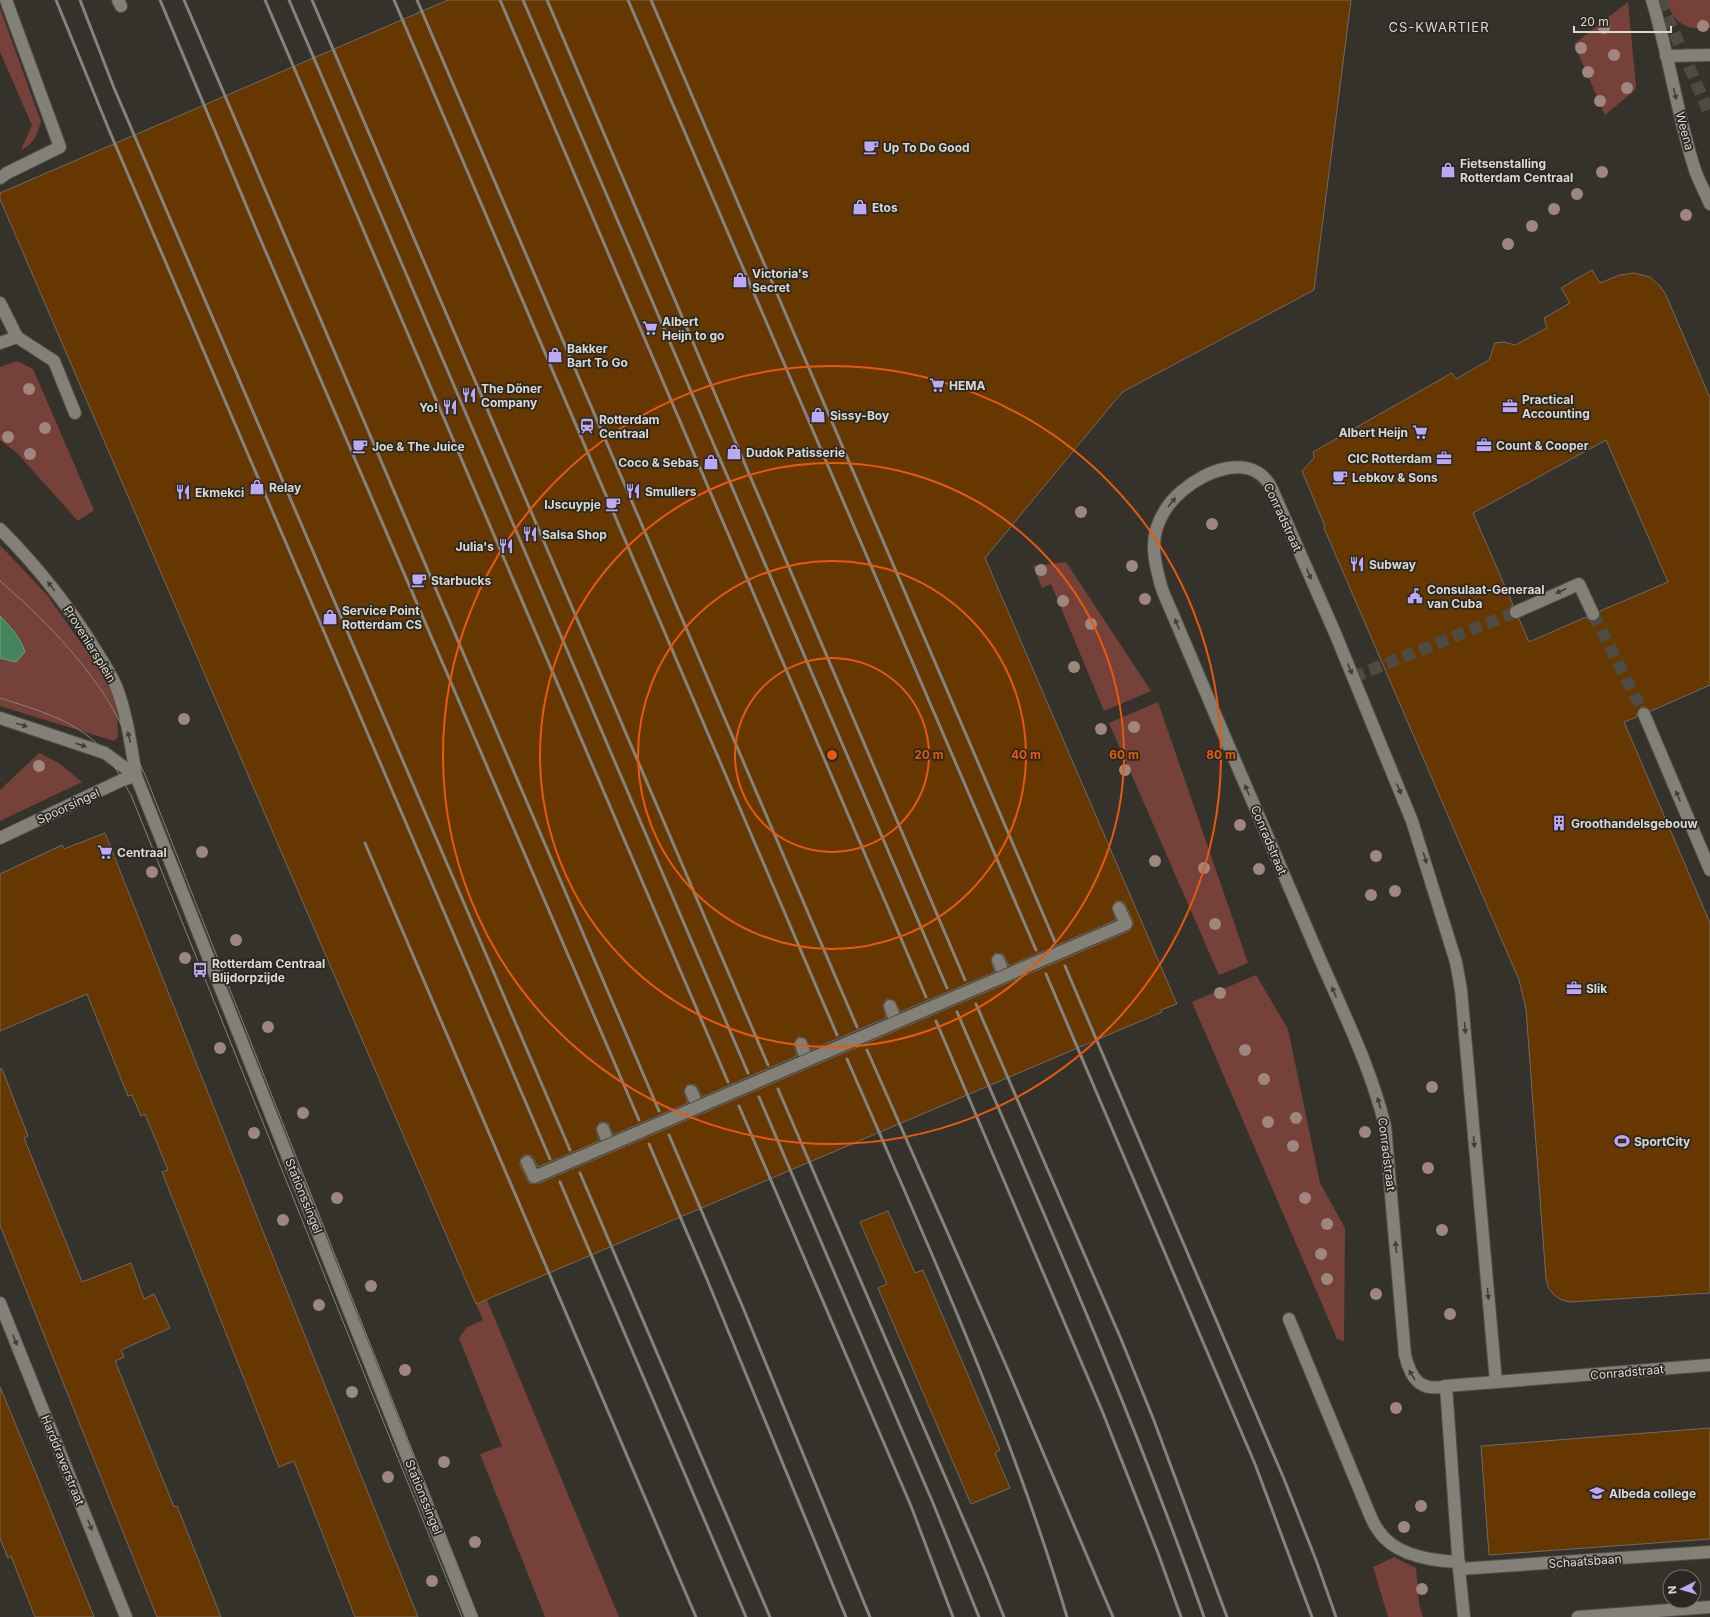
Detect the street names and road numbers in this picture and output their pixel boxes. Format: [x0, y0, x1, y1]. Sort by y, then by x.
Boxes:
street label: Weena [1673, 110, 1697, 152]
street label: Conradstraat [1261, 480, 1305, 554]
street label: Proveniersplein [60, 603, 120, 685]
street label: Spoorsingel [34, 785, 102, 827]
street label: Conradstraat [1248, 803, 1290, 877]
street label: Conradstraat [1375, 1116, 1399, 1192]
street label: Stationssingel [282, 1156, 326, 1236]
street label: Conradstraat [1590, 1361, 1664, 1383]
street label: Harddraverstraat [38, 1413, 88, 1507]
street label: Stationssingel [402, 1457, 446, 1537]
street label: Schaatsbaan [1548, 1551, 1622, 1571]

